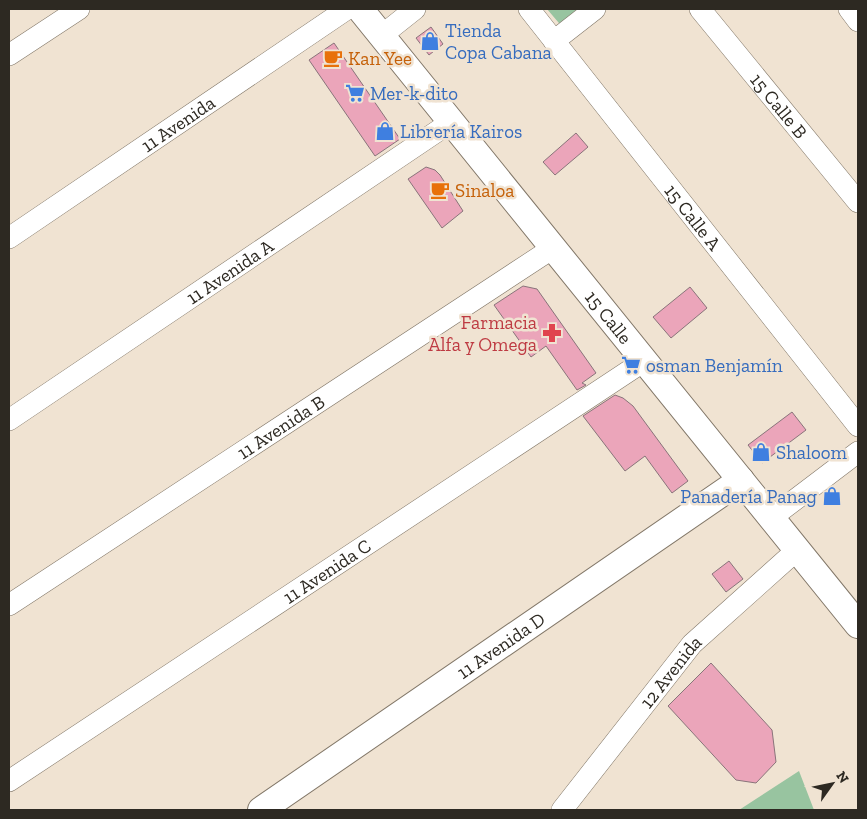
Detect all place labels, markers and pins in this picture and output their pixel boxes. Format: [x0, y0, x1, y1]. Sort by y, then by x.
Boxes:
place label: Tienda Copa Cabana [445, 19, 552, 64]
shop icon: Tienda Copa Cabana [419, 30, 441, 52]
cafe icon: Kan Yee [322, 47, 344, 69]
place label: Kan Yee [348, 47, 412, 70]
supermarket icon: Mer-k-dito [344, 82, 366, 104]
place label: Mer-k-dito [370, 82, 458, 105]
shop icon: Librería Kairos [374, 120, 396, 142]
place label: Librería Kairos [400, 120, 522, 143]
cafe icon: Sinaloa [429, 179, 451, 201]
place label: Sinaloa [455, 179, 515, 202]
place label: Farmacia Alfa y Omega [428, 311, 537, 356]
pharmacy icon: Farmacia Alfa y Omega [541, 322, 563, 344]
supermarket icon: osman Benjamín [620, 354, 642, 376]
place label: osman Benjamín [646, 354, 783, 377]
shop icon: Shaloom [750, 441, 772, 463]
place label: Shaloom [776, 441, 847, 464]
place label: Panadería Panag [680, 485, 818, 508]
shop icon: Panadería Panag [821, 485, 843, 507]

